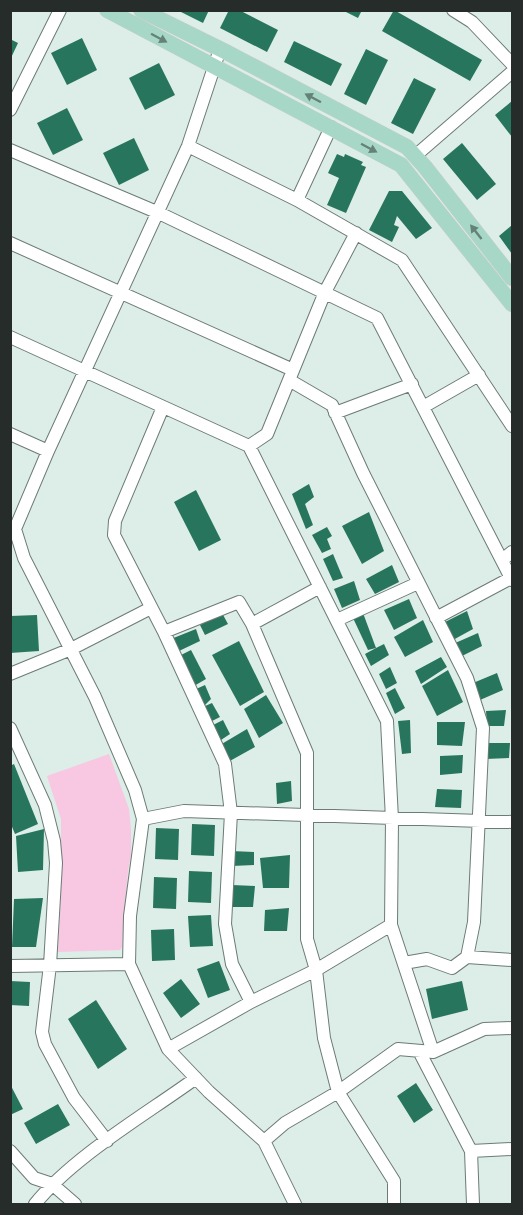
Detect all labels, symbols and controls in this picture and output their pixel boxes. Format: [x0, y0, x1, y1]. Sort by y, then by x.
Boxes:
one-way arrow [151, 33, 168, 42]
one-way arrow [304, 93, 321, 103]
one-way arrow [361, 143, 378, 153]
one-way arrow [470, 224, 483, 240]

